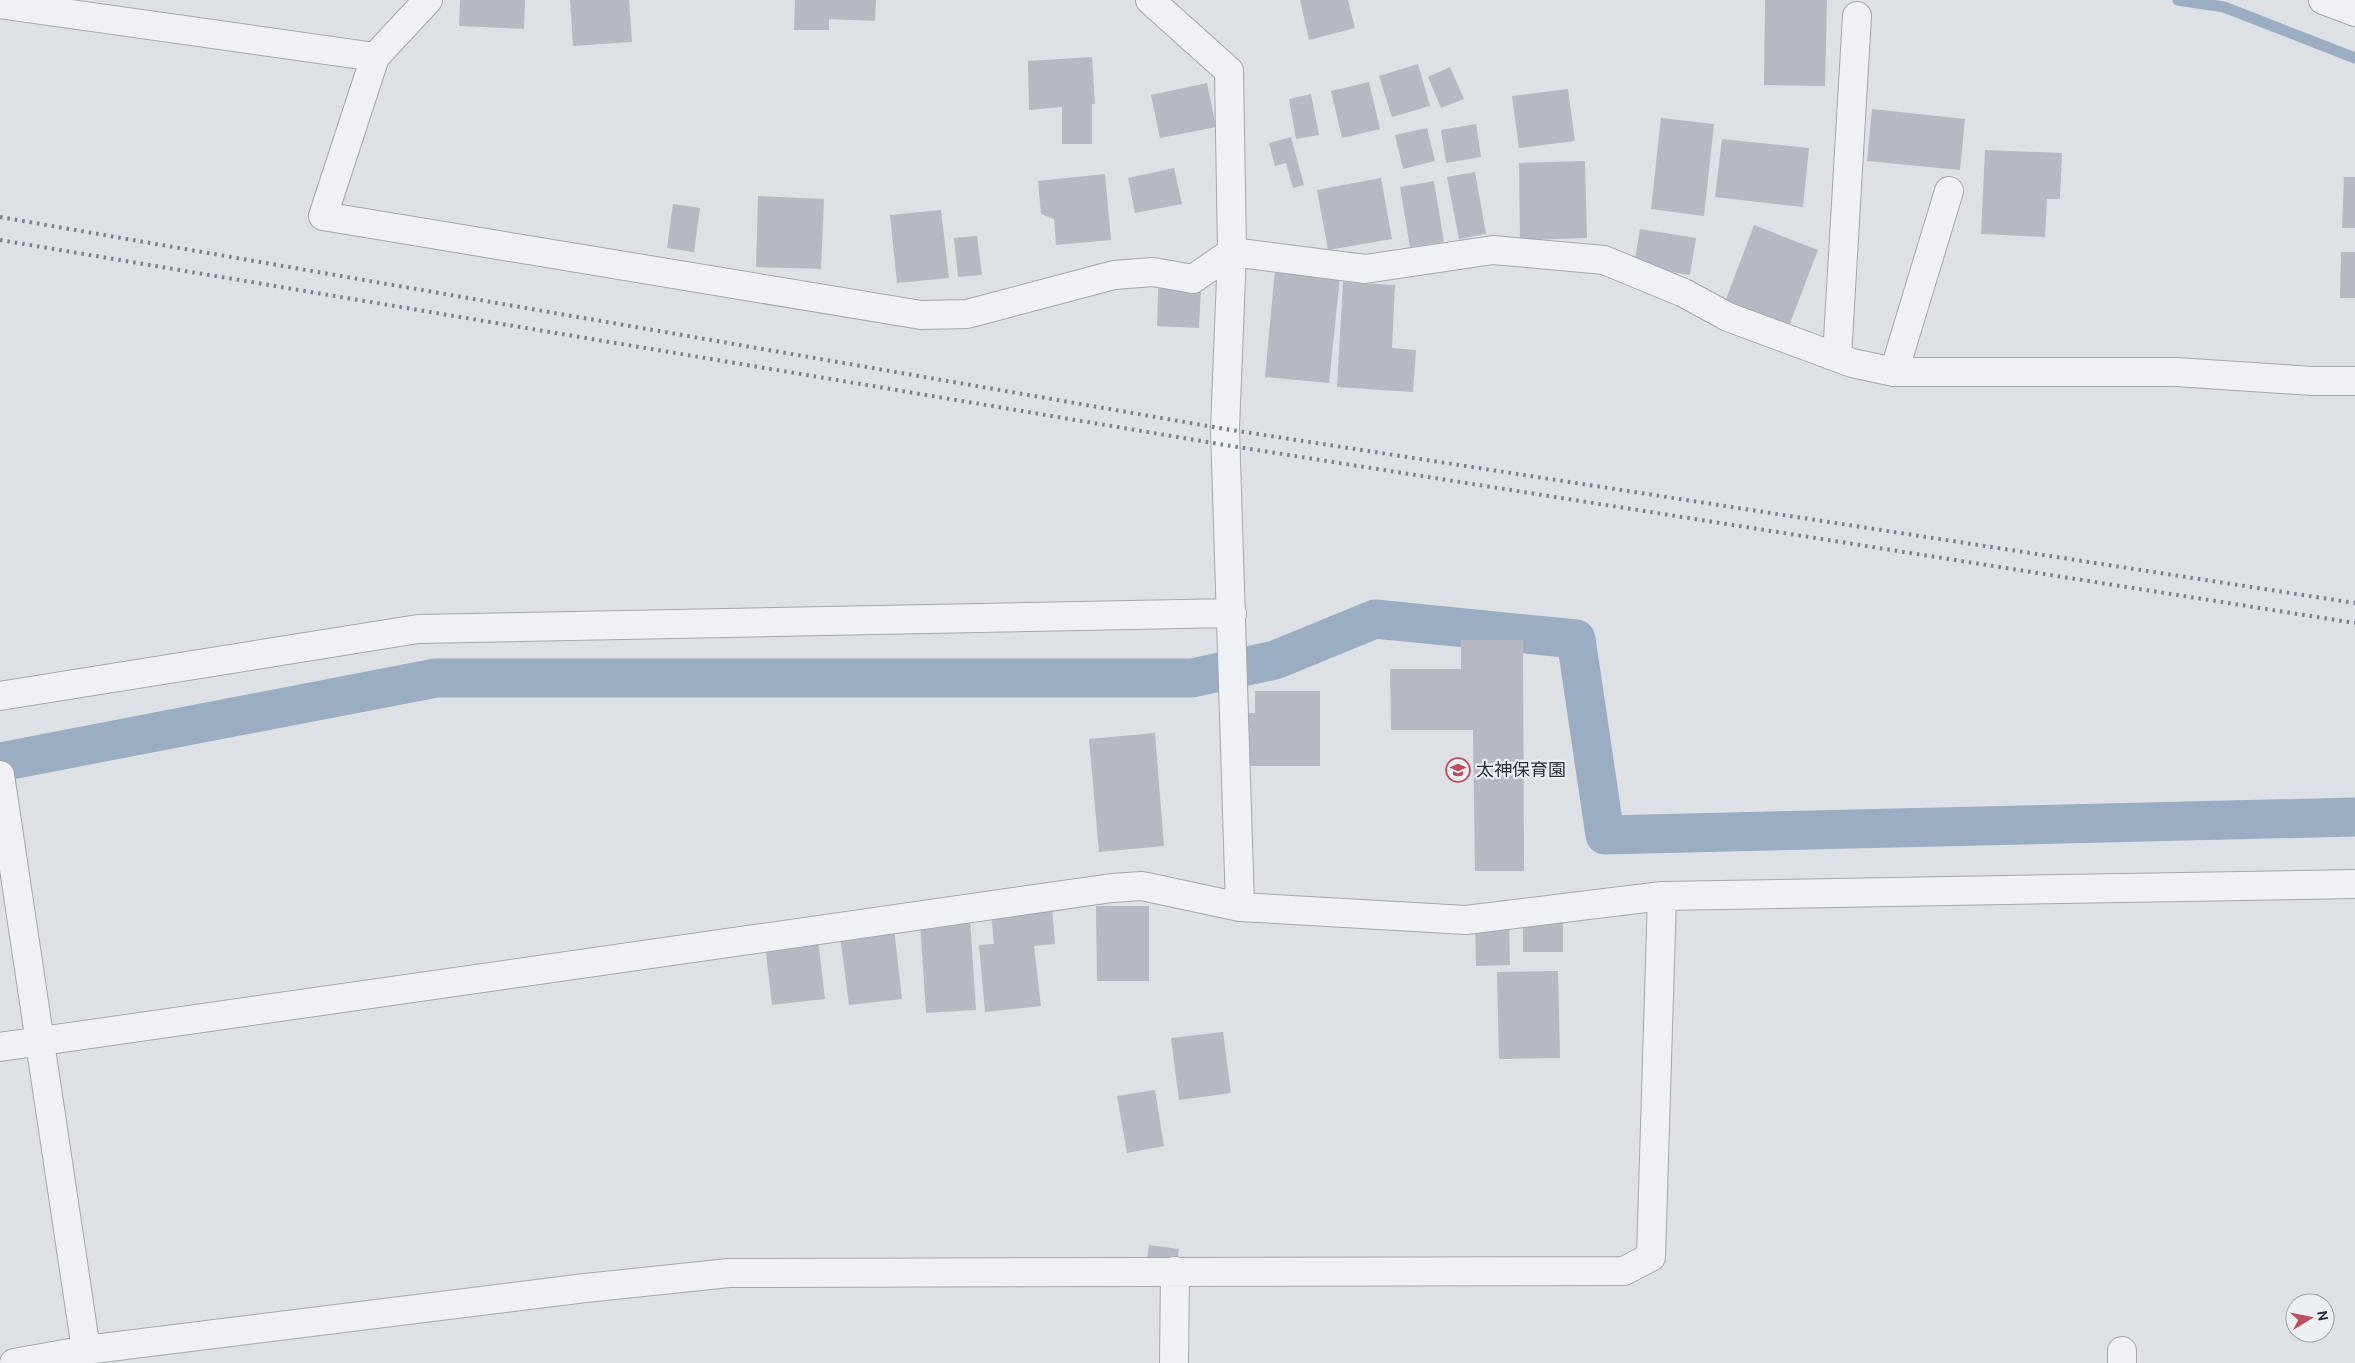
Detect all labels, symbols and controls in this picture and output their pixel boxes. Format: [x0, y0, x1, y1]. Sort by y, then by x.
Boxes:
school or university icon: 太神保育園 [1445, 757, 1471, 783]
place label: 太神保育園 [1476, 759, 1566, 781]
north arrow [2285, 1293, 2335, 1343]
text: N [2313, 1309, 2333, 1322]

